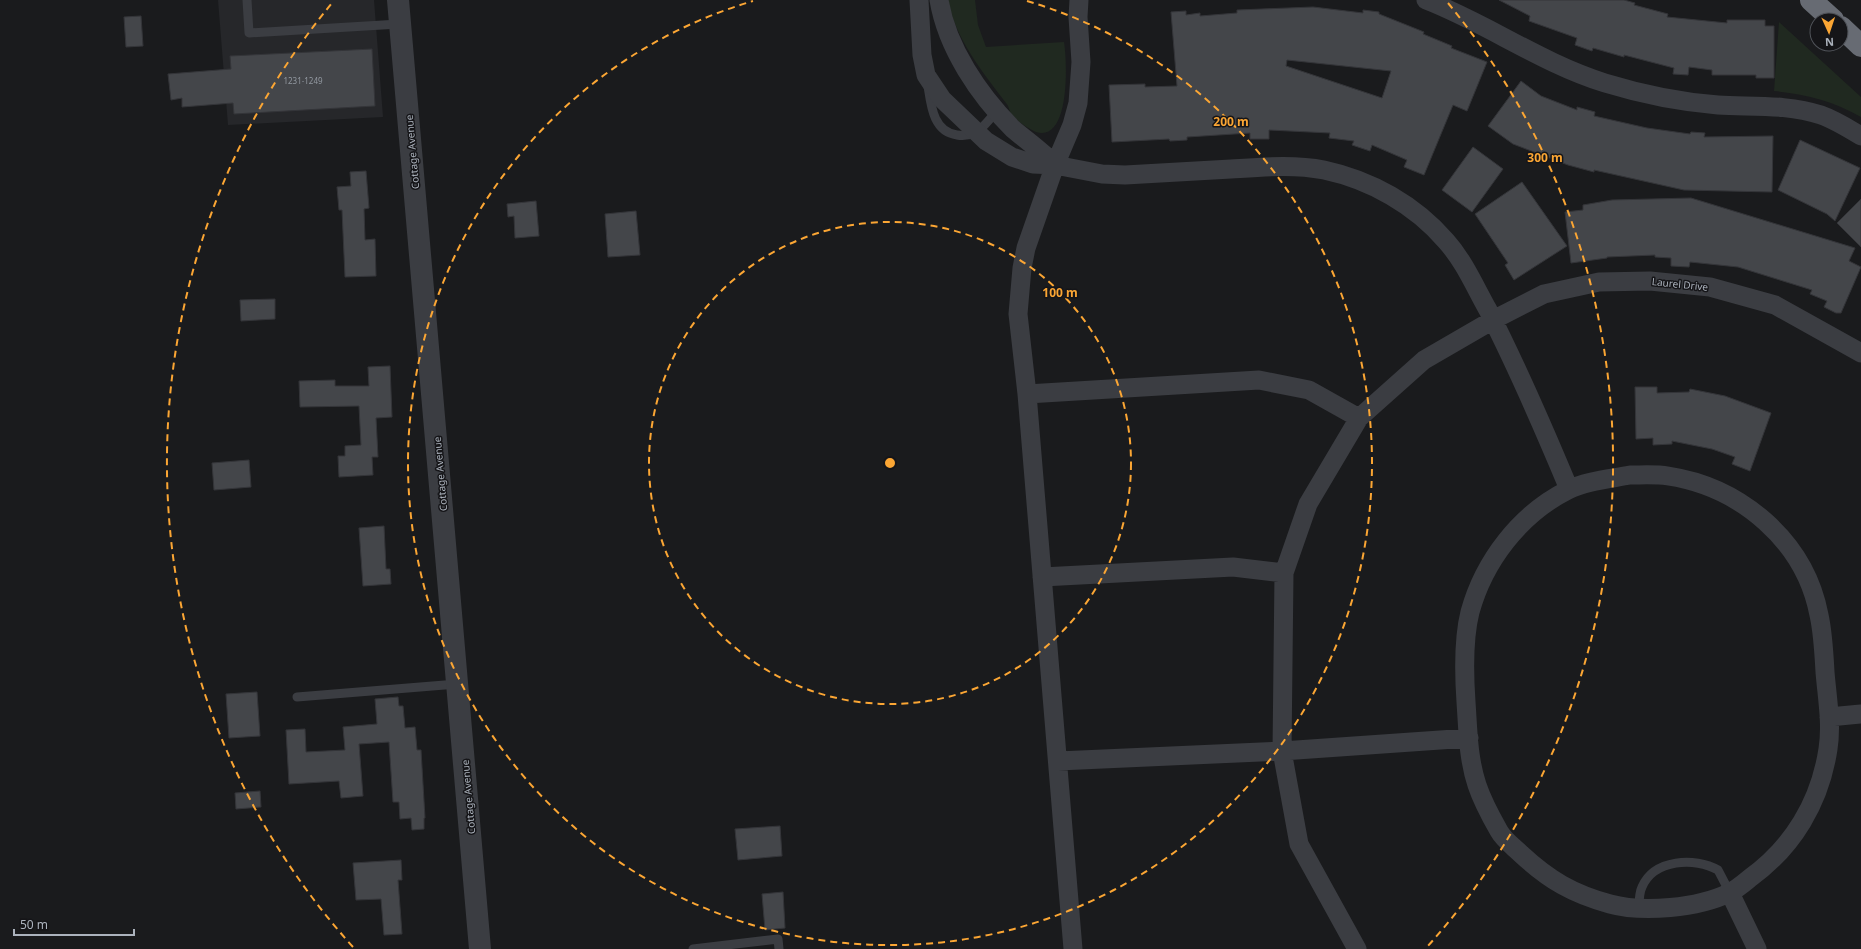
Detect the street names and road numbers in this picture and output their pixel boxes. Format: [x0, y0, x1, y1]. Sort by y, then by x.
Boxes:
street label: Cottage Avenue [402, 114, 422, 190]
street label: Laurel Drive [1651, 274, 1709, 294]
street label: Cottage Avenue [430, 436, 450, 512]
street label: Cottage Avenue [458, 759, 478, 835]

